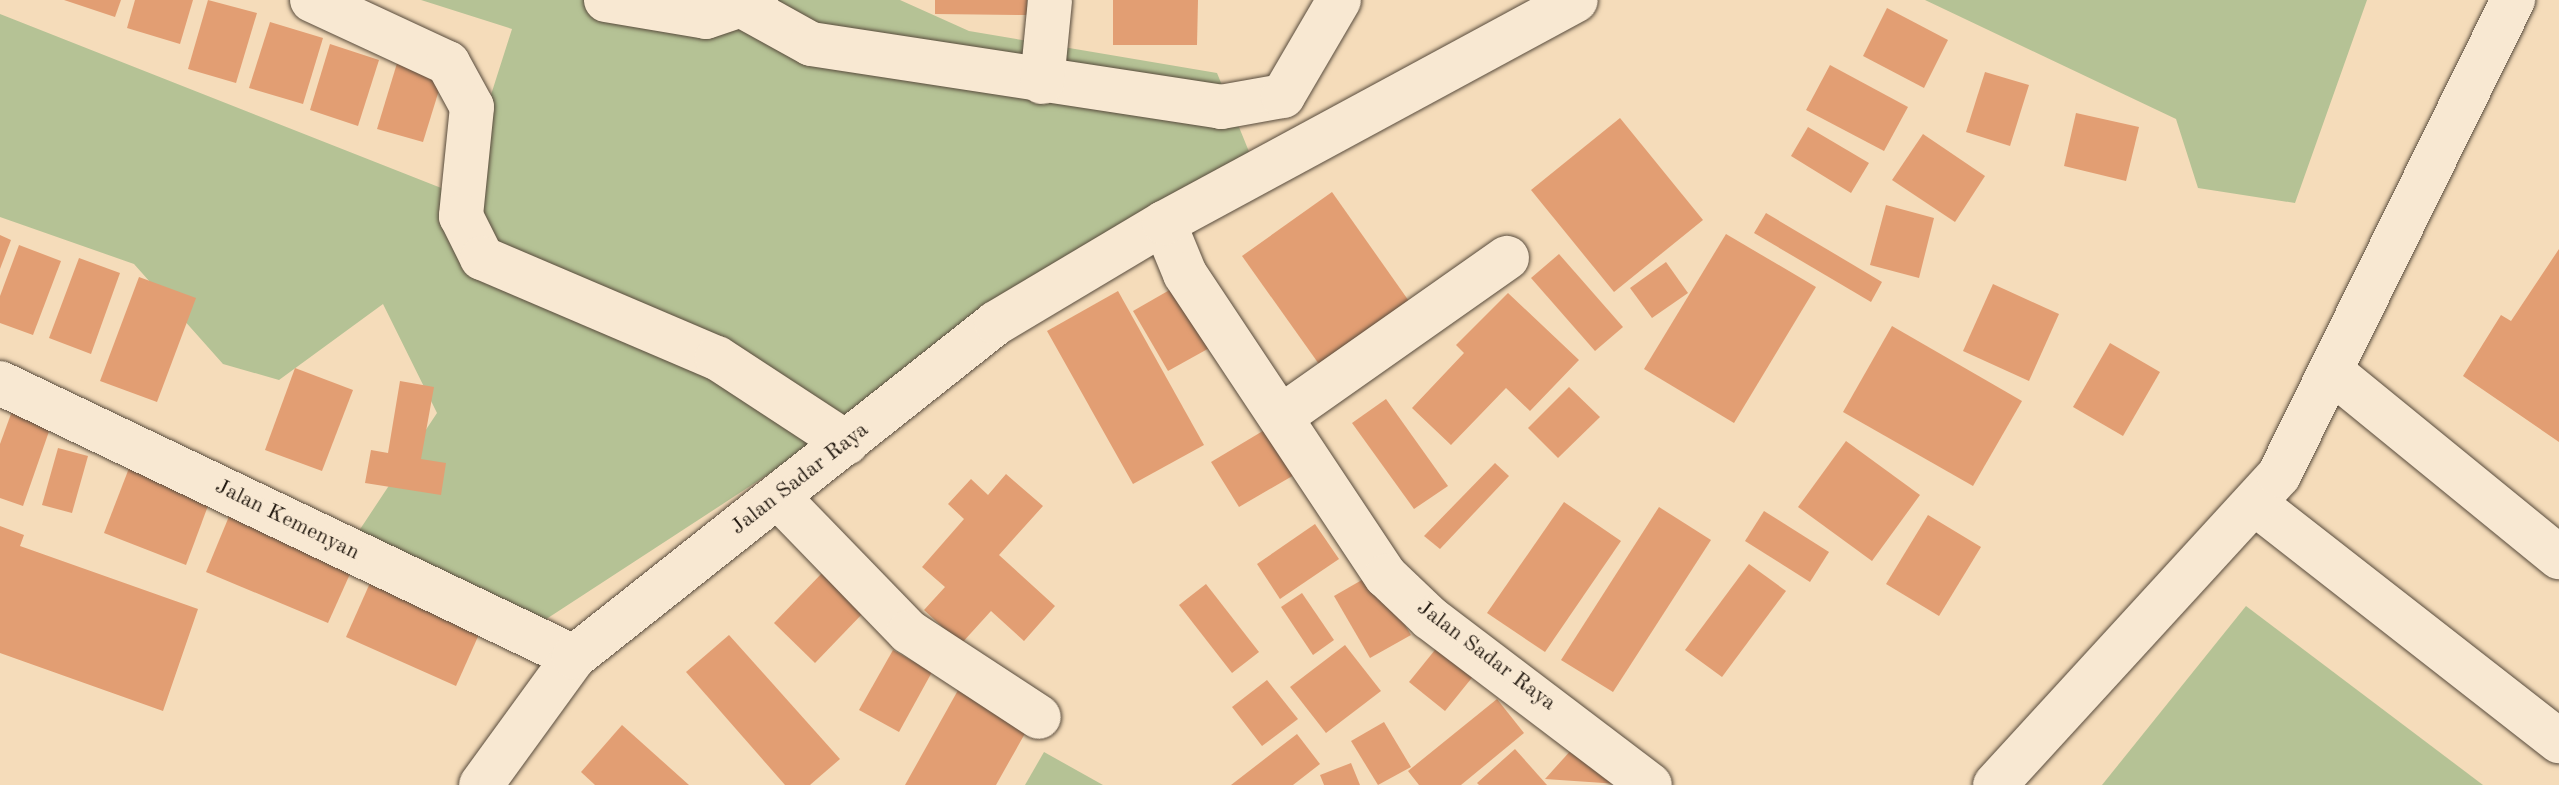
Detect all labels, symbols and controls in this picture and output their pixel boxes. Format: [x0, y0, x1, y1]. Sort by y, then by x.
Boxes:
street label: Jalan Sadar Raya [726, 417, 874, 541]
street label: Jalan Kemenyan [210, 474, 364, 566]
street label: Jalan Sadar Raya [1411, 595, 1561, 717]

